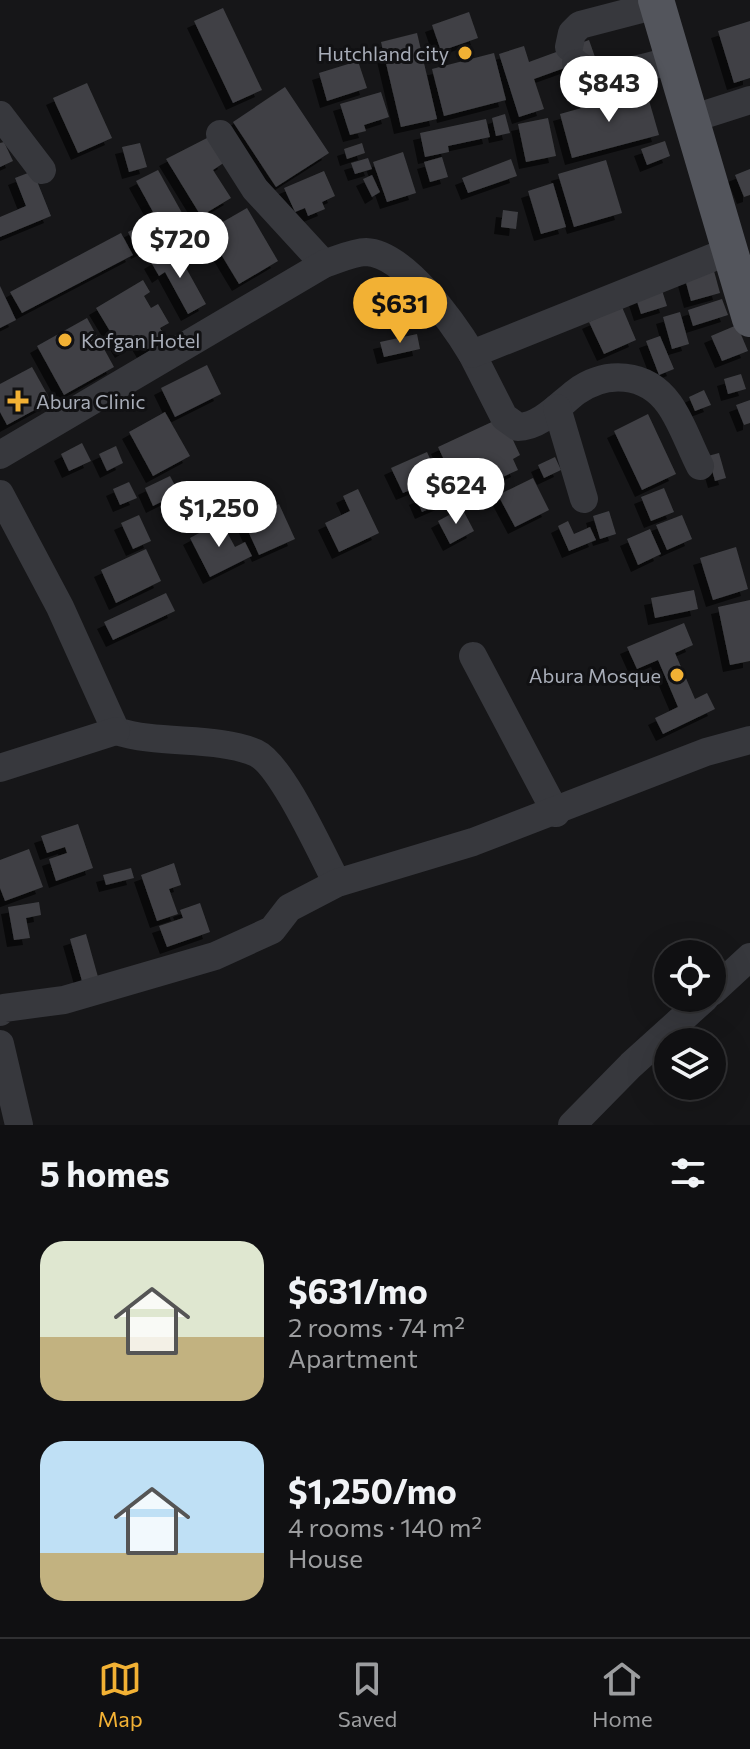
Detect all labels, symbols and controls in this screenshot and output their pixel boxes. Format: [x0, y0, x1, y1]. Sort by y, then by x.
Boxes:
place label: Hutchland city [317, 41, 449, 65]
marker: Hutchland city [456, 44, 474, 62]
pin: $843 [562, 56, 656, 124]
text: $843 [578, 66, 640, 97]
pin: $720 [133, 212, 227, 280]
text: $720 [149, 222, 211, 253]
pin: $631 [353, 277, 447, 345]
text: $631 [371, 287, 429, 318]
place label: Kofgan Hotel [81, 328, 200, 352]
marker: Kofgan Hotel [56, 331, 74, 349]
place label: Abura Clinic [36, 389, 145, 413]
marker: Abura Clinic [7, 390, 29, 412]
pin: $624 [409, 458, 503, 526]
text: $624 [425, 468, 487, 499]
pin: $1,250 [154, 481, 284, 549]
text: $1,250 [179, 491, 259, 522]
place label: Abura Mosque [529, 663, 661, 687]
marker: Abura Mosque [668, 666, 686, 684]
map controls [654, 940, 726, 1100]
button: locate [654, 940, 726, 1012]
button: layers [654, 1028, 726, 1100]
icon: filters [666, 1151, 710, 1195]
text: 5 homes [40, 1152, 170, 1194]
text: $631/mo [288, 1269, 428, 1311]
icon: home [104, 1273, 200, 1369]
text: 2 rooms · 74 m² [288, 1311, 465, 1342]
text: Apartment [288, 1342, 418, 1373]
text: $1,250/mo [288, 1469, 457, 1511]
icon: home [104, 1473, 200, 1569]
text: 4 rooms · 140 m² [288, 1511, 482, 1542]
text: House [288, 1542, 363, 1573]
tab: Map [97, 1657, 143, 1732]
tab: Saved [338, 1657, 397, 1732]
tab: Home [592, 1657, 653, 1732]

